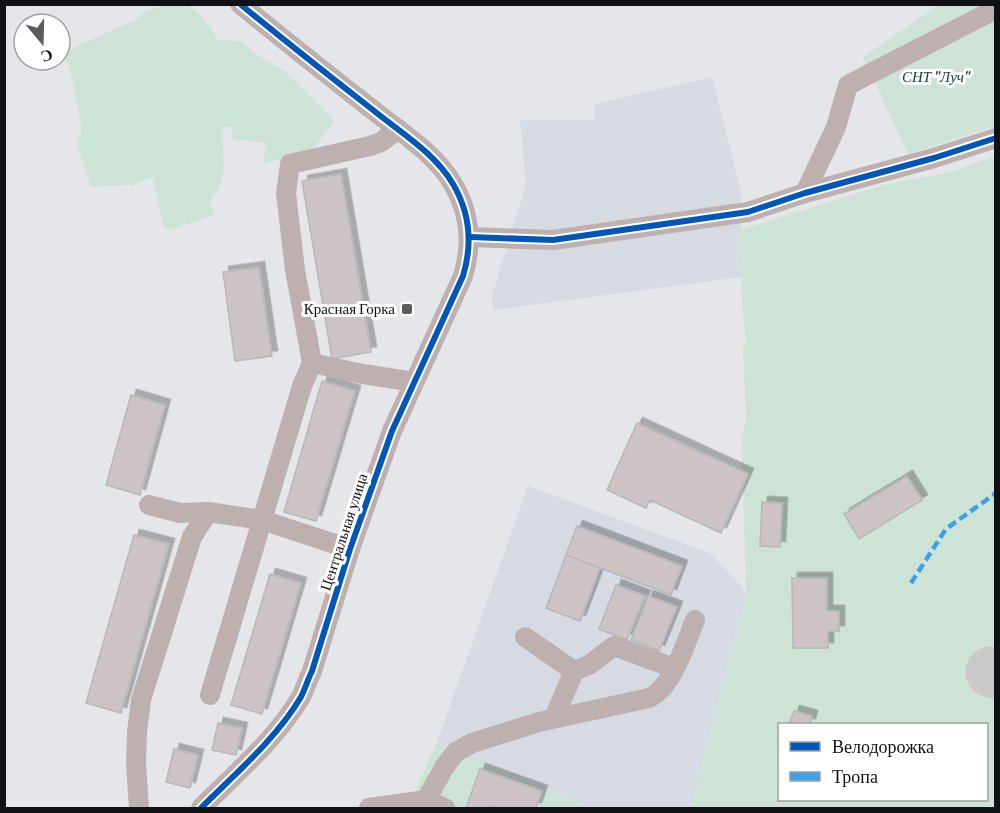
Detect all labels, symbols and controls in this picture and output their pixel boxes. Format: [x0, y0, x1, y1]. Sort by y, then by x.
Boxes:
north arrow [12, 12, 72, 72]
text: С [38, 46, 55, 66]
park label: СНТ "Луч" [902, 69, 971, 85]
place label: Красная Горка [304, 301, 395, 317]
marker: Красная Горка [400, 302, 414, 316]
street label: Центральная улица [317, 471, 371, 593]
legend [778, 723, 988, 801]
text: Велодорожка [832, 737, 934, 757]
text: Тропа [832, 767, 878, 787]

